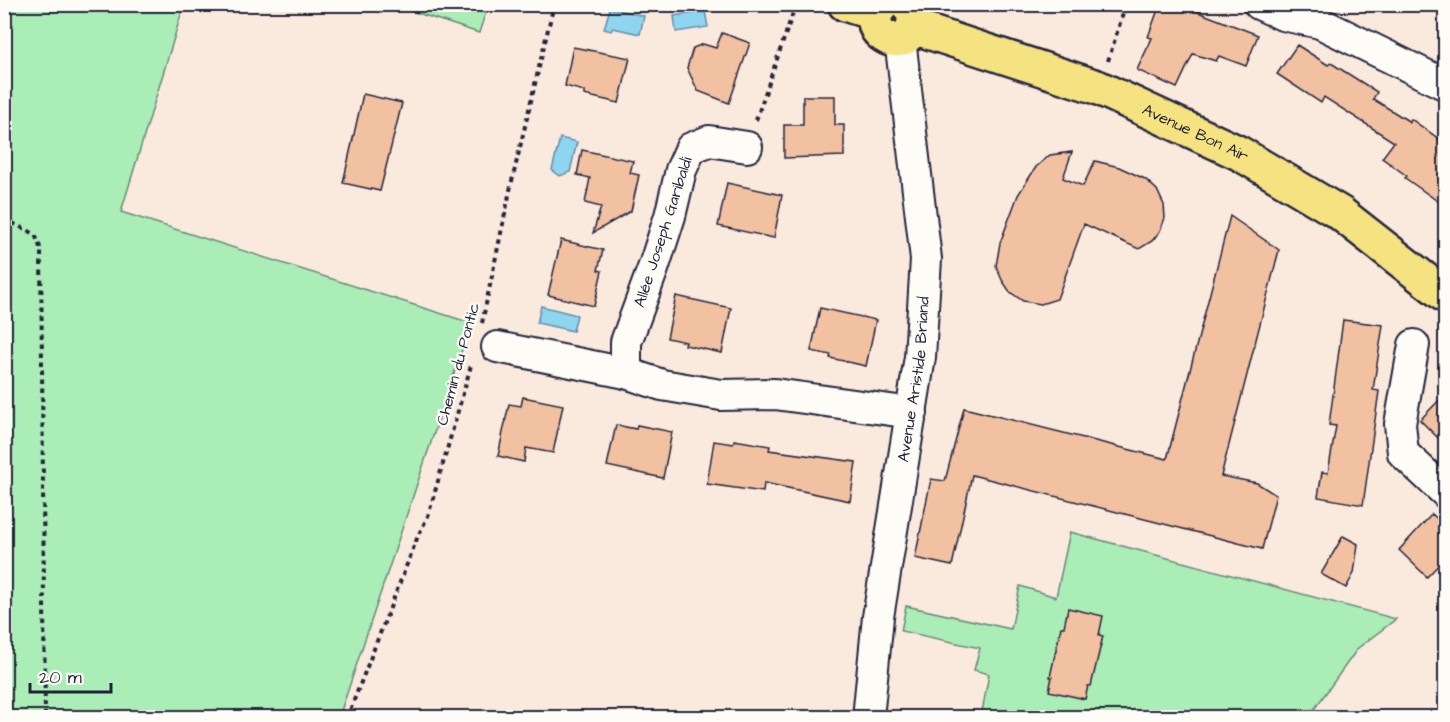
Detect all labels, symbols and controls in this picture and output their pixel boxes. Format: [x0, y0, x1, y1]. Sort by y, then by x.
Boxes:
street label: Avenue Bon Air [1139, 99, 1253, 167]
street label: Allée Joseph Garibaldi [628, 153, 698, 310]
street label: Avenue Aristide Briand [892, 296, 935, 464]
street label: Chemin du Pontic [431, 300, 485, 428]
scale bar [30, 656, 111, 694]
text: 20 m [39, 665, 82, 690]

